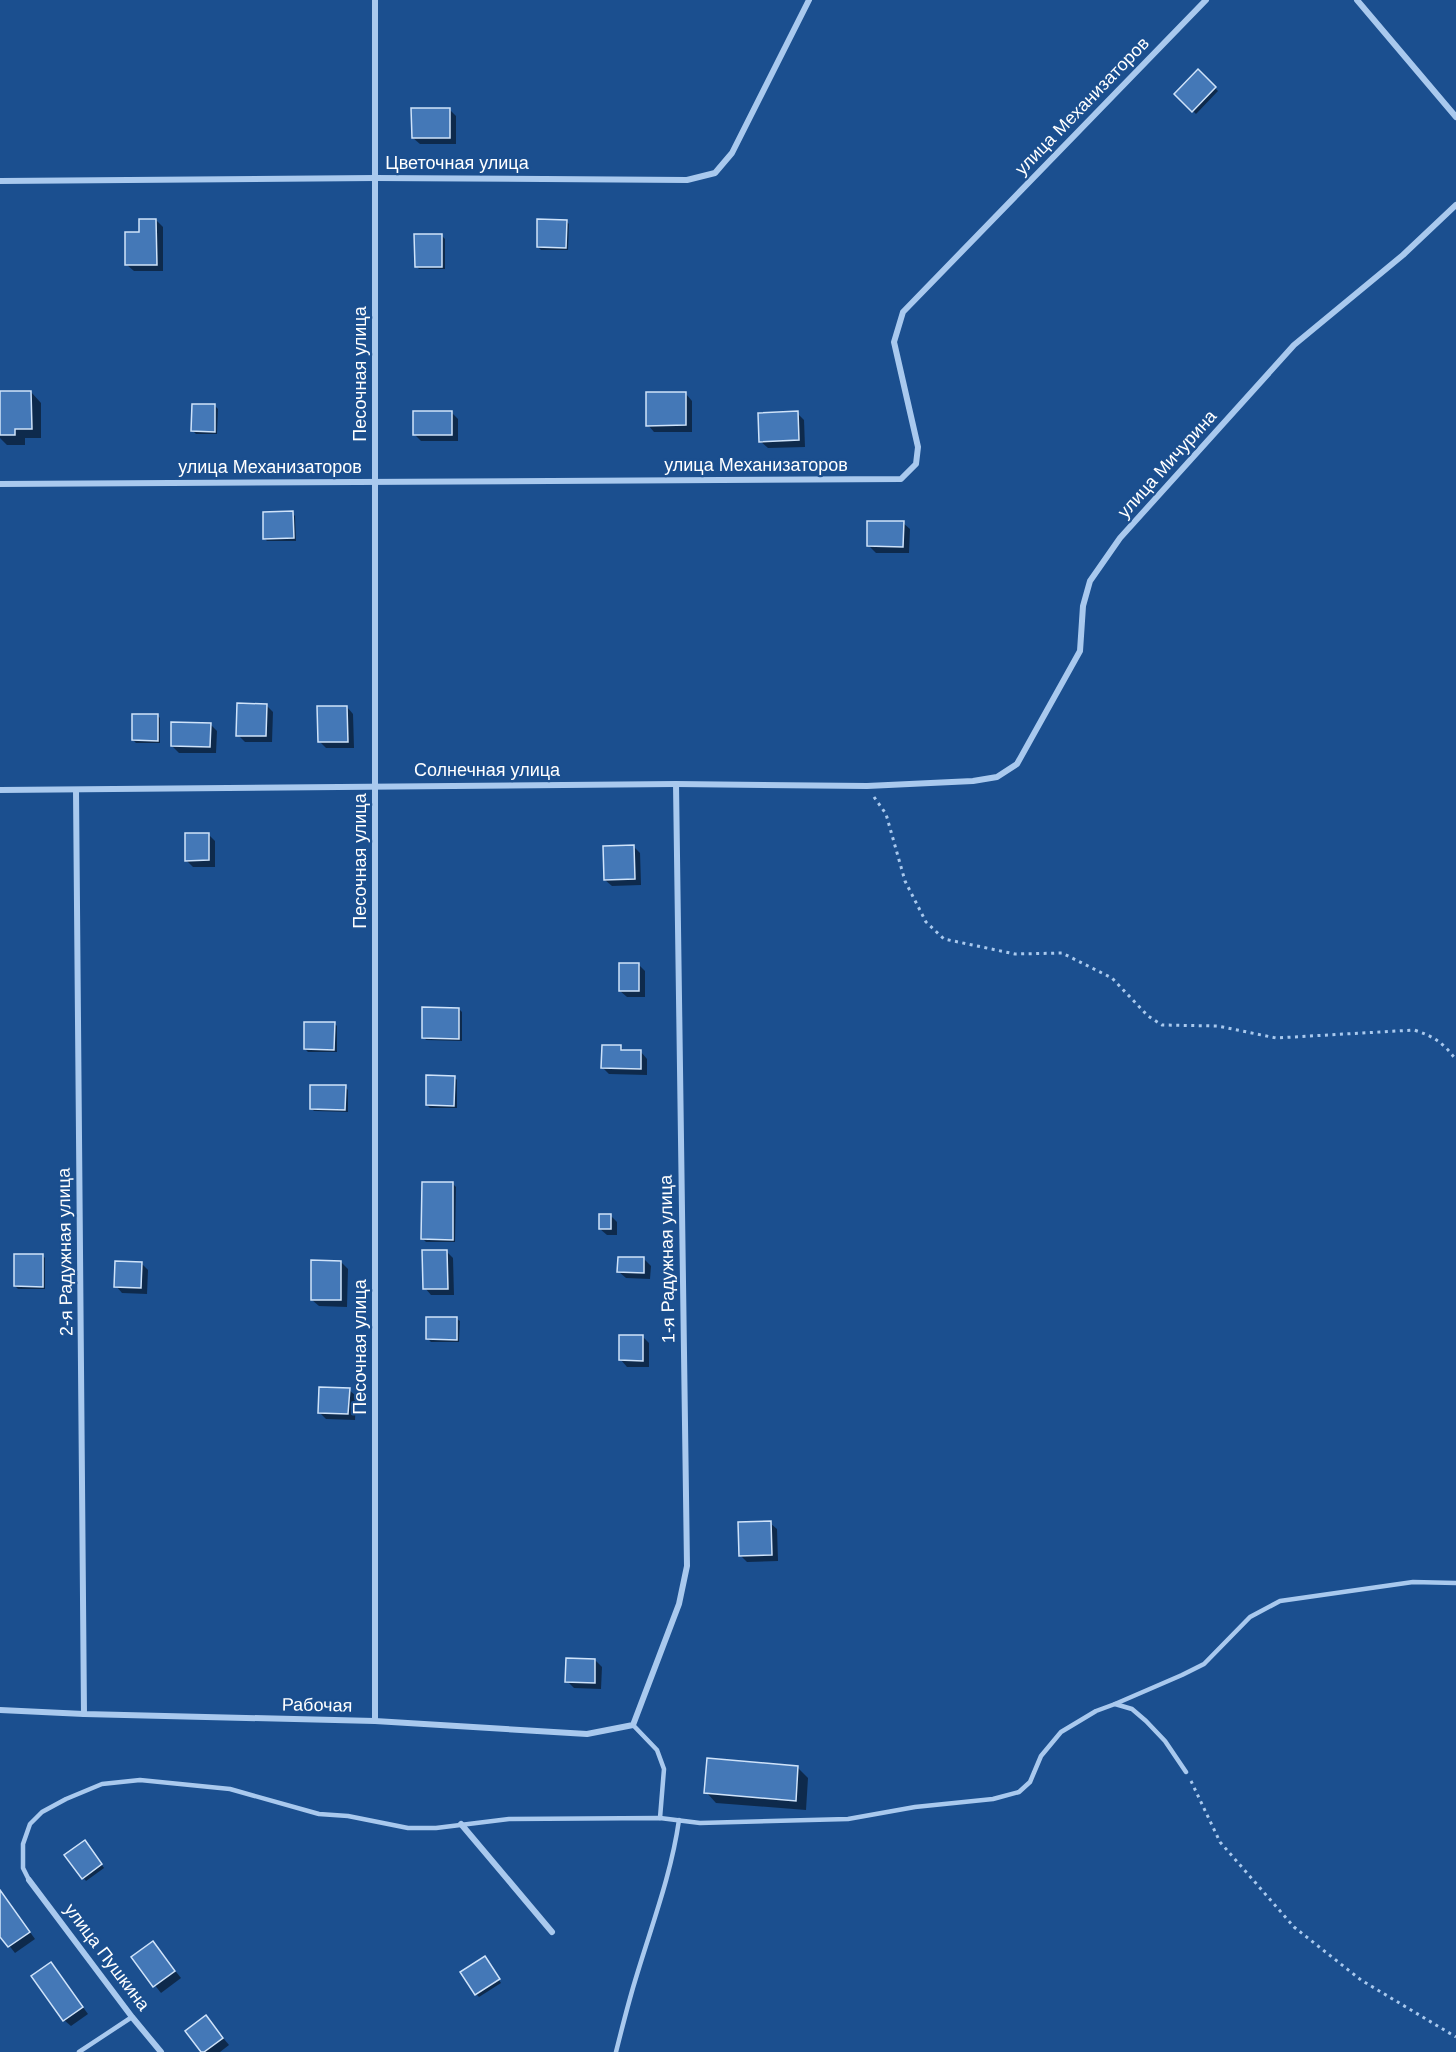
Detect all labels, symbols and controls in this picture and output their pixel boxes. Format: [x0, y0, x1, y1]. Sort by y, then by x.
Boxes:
street label: улица Механизаторов [1011, 33, 1153, 179]
street label: Цветочная улица [385, 153, 530, 173]
street label: Песочная улица [350, 305, 370, 442]
street label: улица Мичурина [1113, 405, 1221, 522]
street label: улица Механизаторов [664, 455, 848, 475]
street label: улица Механизаторов [178, 457, 362, 477]
street label: Солнечная улица [414, 760, 561, 780]
street label: Песочная улица [350, 792, 370, 929]
street label: 2-я Радужная улица [54, 1167, 76, 1336]
street label: 1-я Радужная улица [656, 1174, 678, 1343]
street label: Песочная улица [350, 1278, 370, 1415]
street label: Рабочая [282, 1694, 352, 1716]
street label: улица Пушкина [60, 1900, 154, 2015]

